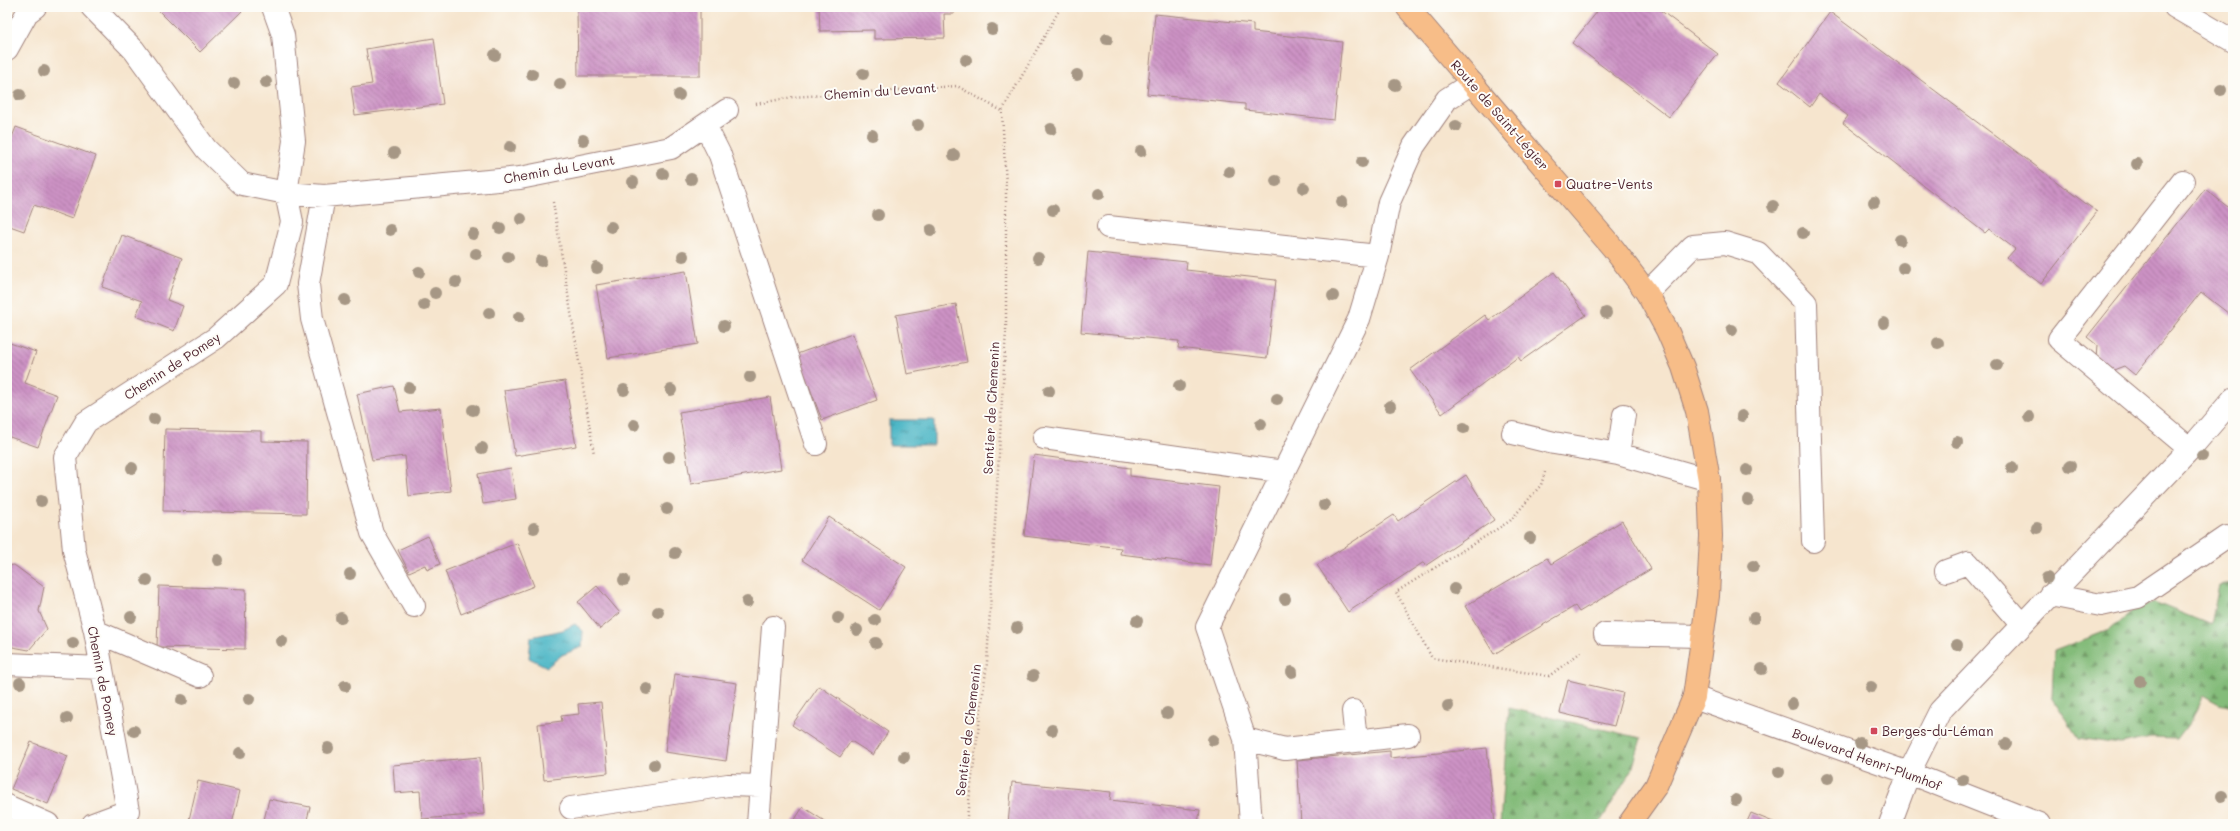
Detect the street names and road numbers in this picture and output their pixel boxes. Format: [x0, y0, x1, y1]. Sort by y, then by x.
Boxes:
street label: Route de Saint-Légier [1448, 56, 1553, 173]
street label: Chemin du Levant [823, 78, 937, 103]
street label: Chemin du Levant [502, 150, 616, 187]
street label: Chemin de Pomey [120, 328, 223, 403]
street label: Sentier de Chemenin [979, 341, 1002, 475]
street label: Chemin de Pomey [84, 624, 123, 738]
street label: Sentier de Chemenin [951, 663, 984, 797]
street label: Boulevard Henri-Plumhof [1790, 724, 1945, 794]

